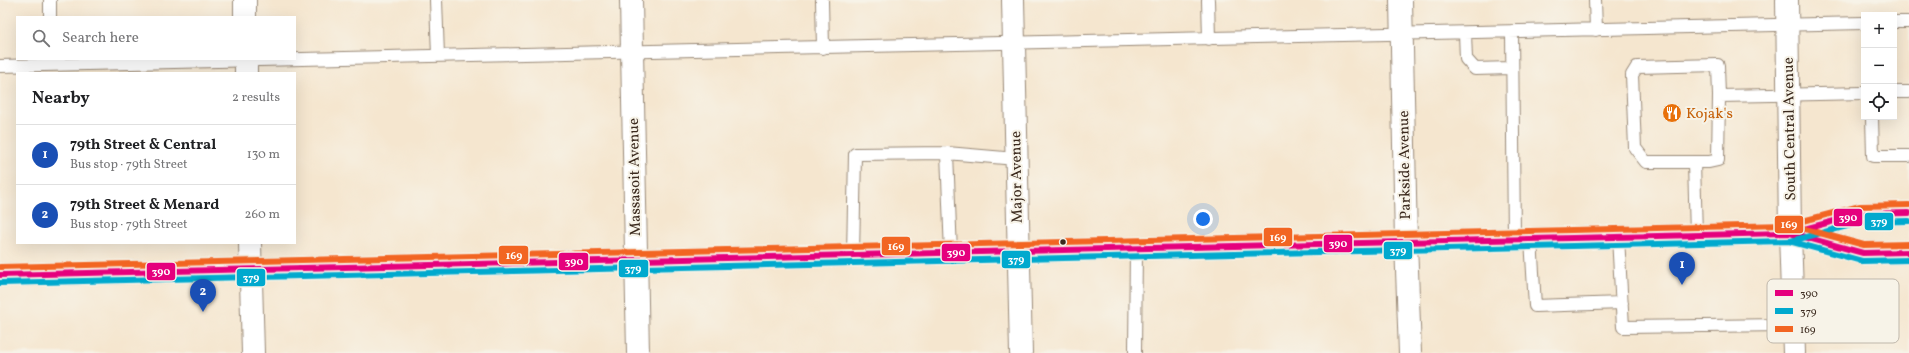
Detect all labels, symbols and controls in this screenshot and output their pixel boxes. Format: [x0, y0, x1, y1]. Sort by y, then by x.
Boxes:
map controls [1861, 12, 1897, 120]
button: + [1861, 12, 1897, 48]
search box [16, 16, 296, 60]
icon: search [30, 27, 52, 49]
text: Search here [62, 28, 139, 49]
button: − [1861, 48, 1897, 84]
street label: South Central Avenue [1779, 57, 1802, 201]
button: locate [1861, 84, 1897, 120]
text: Nearby [32, 87, 90, 110]
text: 2 results [232, 89, 280, 107]
restaurant icon: Kojak's [1661, 102, 1683, 124]
place label: Kojak's [1686, 104, 1733, 125]
street label: Parkside Avenue [1394, 110, 1417, 220]
street label: Massasoit Avenue [624, 118, 647, 236]
street label: Major Avenue [1006, 131, 1029, 223]
text: 79th Street & Central [70, 135, 216, 156]
text: 1 [42, 146, 48, 164]
text: 130 m [247, 146, 280, 164]
text: Bus stop · 79th Street [70, 156, 188, 174]
text: 79th Street & Menard [70, 195, 220, 216]
text: 2 [42, 206, 48, 224]
text: 260 m [245, 206, 280, 224]
line badge: 390 [1833, 208, 1863, 227]
your location [1193, 209, 1213, 229]
text: 390 [1839, 211, 1857, 226]
line badge: 379 [1864, 212, 1894, 231]
line badge: 169 [1774, 215, 1804, 234]
text: 379 [1871, 215, 1887, 230]
text: Bus stop · 79th Street [70, 216, 188, 234]
text: 169 [1781, 218, 1797, 233]
line badge: 169 [1263, 227, 1293, 247]
text: 169 [1270, 231, 1286, 246]
line badge: 390 [1323, 234, 1353, 253]
line badge: 169 [881, 236, 911, 256]
unlabelled marker [1058, 237, 1068, 247]
text: 390 [1329, 237, 1347, 252]
text: 169 [888, 240, 904, 255]
line badge: 379 [1383, 241, 1413, 260]
line badge: 390 [941, 243, 971, 262]
text: 379 [1390, 244, 1406, 259]
line badge: 169 [498, 245, 529, 265]
text: 390 [947, 246, 965, 261]
text: 169 [506, 249, 522, 264]
line badge: 379 [1001, 250, 1031, 269]
line badge: 390 [558, 252, 589, 271]
pin: 1 [1669, 252, 1695, 285]
text: 379 [1008, 253, 1024, 268]
text: 390 [565, 255, 583, 270]
line badge: 379 [618, 259, 649, 278]
line badge: 390 [146, 262, 176, 281]
text: 379 [625, 262, 641, 277]
text: 390 [152, 265, 170, 280]
line badge: 379 [236, 268, 266, 287]
text: 379 [243, 271, 259, 286]
pin: 2 [190, 279, 216, 312]
legend [1767, 279, 1899, 343]
text: 390 [1800, 287, 1818, 302]
text: 379 [1800, 305, 1817, 320]
text: 169 [1800, 323, 1816, 338]

